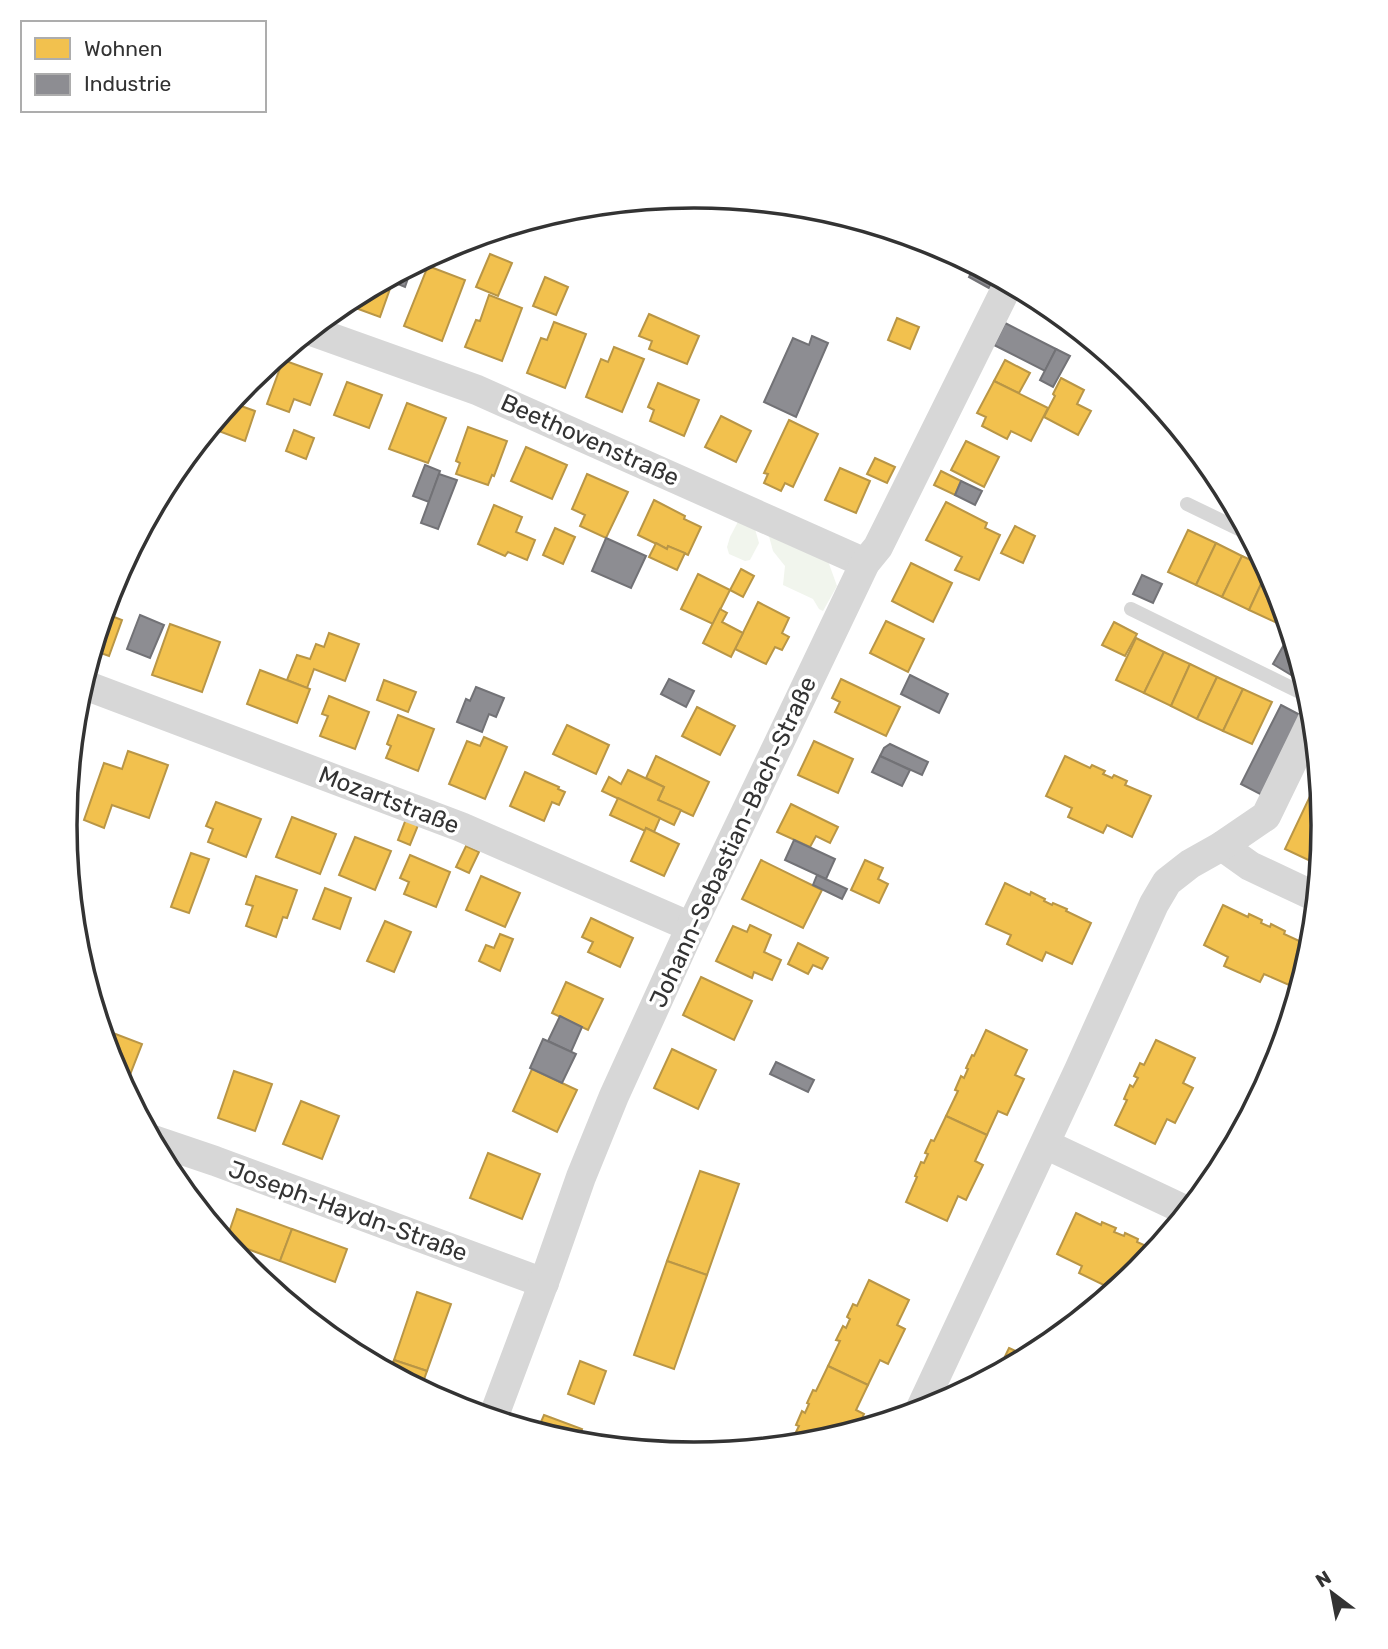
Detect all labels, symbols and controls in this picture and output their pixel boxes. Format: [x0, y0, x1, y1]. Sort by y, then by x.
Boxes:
legend [21, 21, 266, 112]
text: Wohnen [84, 36, 162, 61]
text: Industrie [84, 71, 171, 96]
street label: Beethovenstraße [496, 388, 684, 492]
street label: Johann-Sebastian-Bach-Straße [644, 672, 822, 1012]
street label: Mozartstraße [315, 760, 463, 840]
street label: Joseph-Haydn-Straße [225, 1155, 471, 1267]
north arrow [1297, 1558, 1367, 1628]
text: N [1311, 1566, 1335, 1592]

